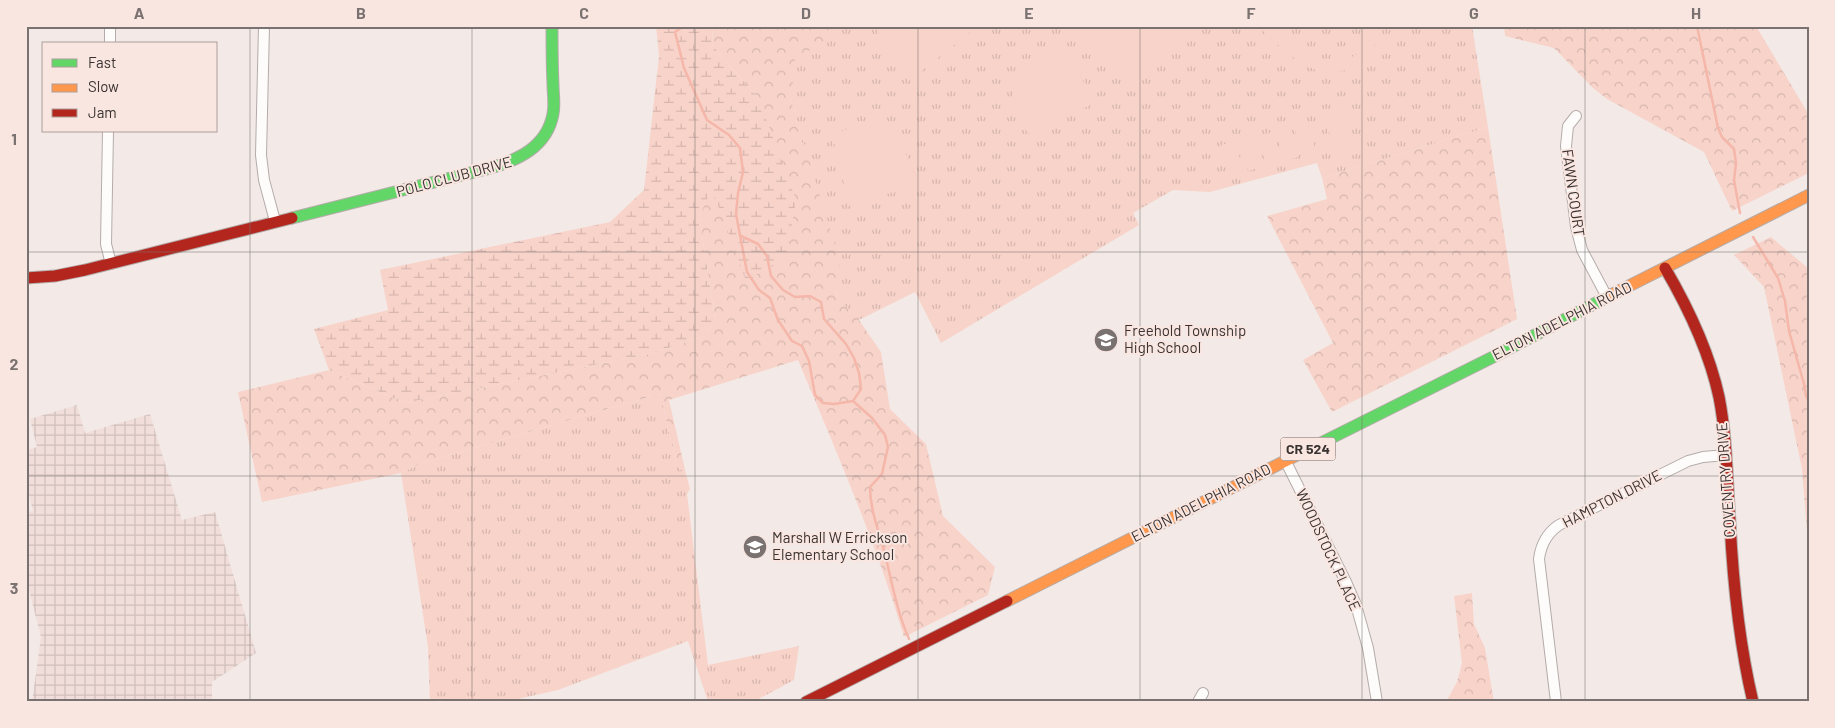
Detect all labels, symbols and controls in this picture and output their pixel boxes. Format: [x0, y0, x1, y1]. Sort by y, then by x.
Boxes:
text: A [134, 3, 145, 22]
text: B [356, 3, 366, 22]
text: C [579, 3, 589, 22]
text: D [801, 3, 811, 22]
text: E [1024, 3, 1034, 22]
text: F [1247, 3, 1256, 22]
text: G [1469, 3, 1479, 22]
text: H [1691, 3, 1701, 22]
legend [42, 42, 218, 132]
text: Fast [88, 53, 116, 71]
text: Slow [88, 77, 119, 95]
text: Jam [88, 103, 117, 121]
text: 1 [11, 129, 17, 148]
street label: FAWN COURT [1559, 148, 1589, 238]
street label: POLO CLUB DRIVE [394, 152, 513, 200]
street label: ELTON ADELPHIA ROAD [1489, 277, 1634, 363]
place label: Freehold Township High School [1124, 321, 1246, 356]
school or university icon: Freehold Township High School [1093, 327, 1119, 353]
text: 2 [10, 354, 19, 373]
street label: COVENTRY DRIVE [1712, 422, 1738, 538]
road number: CR 524 [1280, 438, 1336, 460]
street label: ELTON ADELPHIA ROAD [1128, 459, 1273, 545]
street label: HAMPTON DRIVE [1559, 465, 1664, 531]
street label: WOODSTOCK PLACE [1293, 486, 1365, 614]
place label: Marshall W Errickson Elementary School [772, 528, 907, 563]
school or university icon: Marshall W Errickson Elementary School [742, 534, 768, 560]
text: 3 [10, 578, 18, 597]

